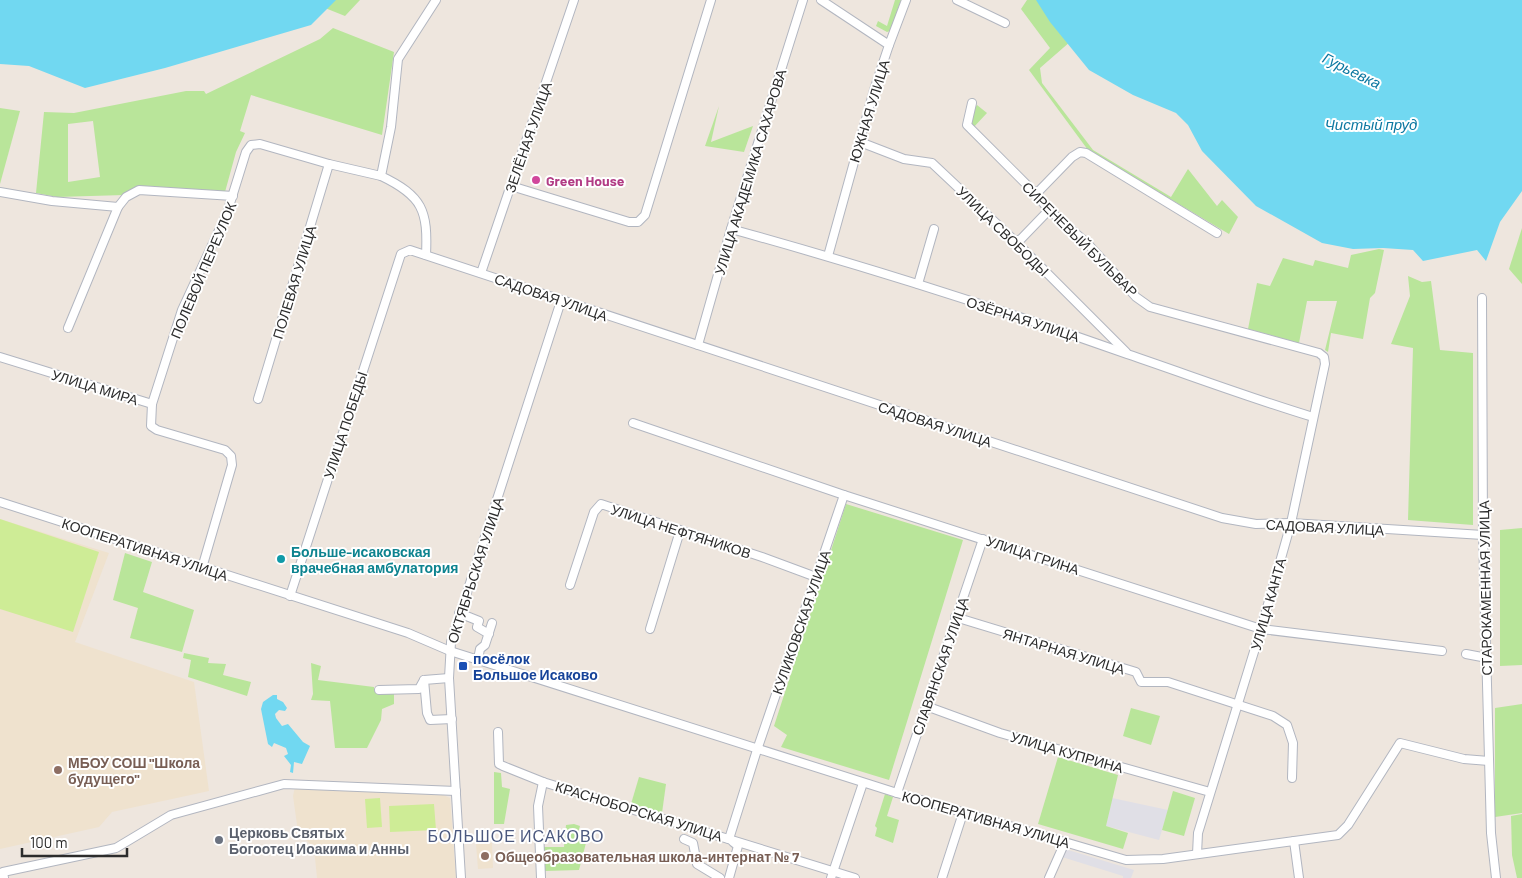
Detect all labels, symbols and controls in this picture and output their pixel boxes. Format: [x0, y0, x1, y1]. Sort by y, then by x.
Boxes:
water label: Гурьевка [1320, 48, 1384, 92]
street label: ЮЖНАЯ УЛИЦА [845, 57, 893, 164]
street label: УЛИЦА АКАДЕМИКА САХАРОВА [711, 66, 790, 277]
street label: ЗЕЛЁНАЯ УЛИЦА [501, 79, 555, 195]
water label: Чистый пруд [1325, 115, 1417, 133]
place label: Green House [546, 172, 625, 189]
marker: Green House [530, 174, 542, 186]
street label: СИРЕНЕВЫЙ БУЛЬВАР [1019, 178, 1141, 300]
street label: УЛИЦА СВОБОДЫ [953, 183, 1053, 279]
street label: ПОЛЕВОЙ ПЕРЕУЛОК [167, 198, 240, 341]
street label: ПОЛЕВАЯ УЛИЦА [269, 223, 320, 341]
street label: САДОВАЯ УЛИЦА [492, 270, 610, 325]
street label: ОЗЁРНАЯ УЛИЦА [964, 293, 1082, 345]
street label: УЛИЦА МИРА [50, 366, 141, 408]
street label: УЛИЦА ПОБЕДЫ [320, 369, 370, 481]
street label: САДОВАЯ УЛИЦА [876, 398, 995, 451]
street label: ОКТЯБРЬСКАЯ УЛИЦА [443, 494, 507, 645]
street label: УЛИЦА НЕФТЯНИКОВ [609, 500, 753, 562]
street label: СТАРОКАМЕННАЯ УЛИЦА [1475, 500, 1495, 676]
street label: КООПЕРАТИВНАЯ УЛИЦА [60, 514, 231, 584]
street label: САДОВАЯ УЛИЦА [1265, 515, 1385, 539]
street label: УЛИЦА ГРИНА [984, 532, 1082, 578]
place label: Больше-исаковская врачебная амбулатория [291, 543, 458, 576]
street label: КУЛИКОВСКАЯ УЛИЦА [768, 547, 834, 696]
marker: Больше-исаковская врачебная амбулатория [275, 553, 287, 565]
street label: УЛИЦА КАНТА [1247, 555, 1289, 652]
street label: СЛАВЯНСКАЯ УЛИЦА [908, 594, 972, 737]
street label: ЯНТАРНАЯ УЛИЦА [1001, 624, 1128, 678]
place label: посёлок Большое Исаково [473, 650, 598, 683]
marker: посёлок Большое Исаково [457, 660, 469, 672]
street label: УЛИЦА КУПРИНА [1009, 728, 1126, 776]
place label: МБОУ СОШ "Школа будущего" [68, 754, 200, 787]
marker: МБОУ СОШ "Школа будущего" [52, 764, 64, 776]
street label: КРАСНОБОРСКАЯ УЛИЦА [553, 777, 725, 845]
street label: КООПЕРАТИВНАЯ УЛИЦА [900, 787, 1072, 851]
place label: Церковь Святых Богоотец Иоакима и Анны [229, 824, 409, 857]
scale bar [22, 826, 128, 858]
district label: БОЛЬШОЕ ИСАКОВО [427, 826, 605, 845]
text: 100 m [30, 833, 68, 851]
marker: Церковь Святых Богоотец Иоакима и Анны [213, 834, 225, 846]
place label: Общеобразовательная школа-интернат № 7 [495, 848, 799, 865]
marker: Общеобразовательная школа-интернат № 7 [479, 850, 491, 862]

